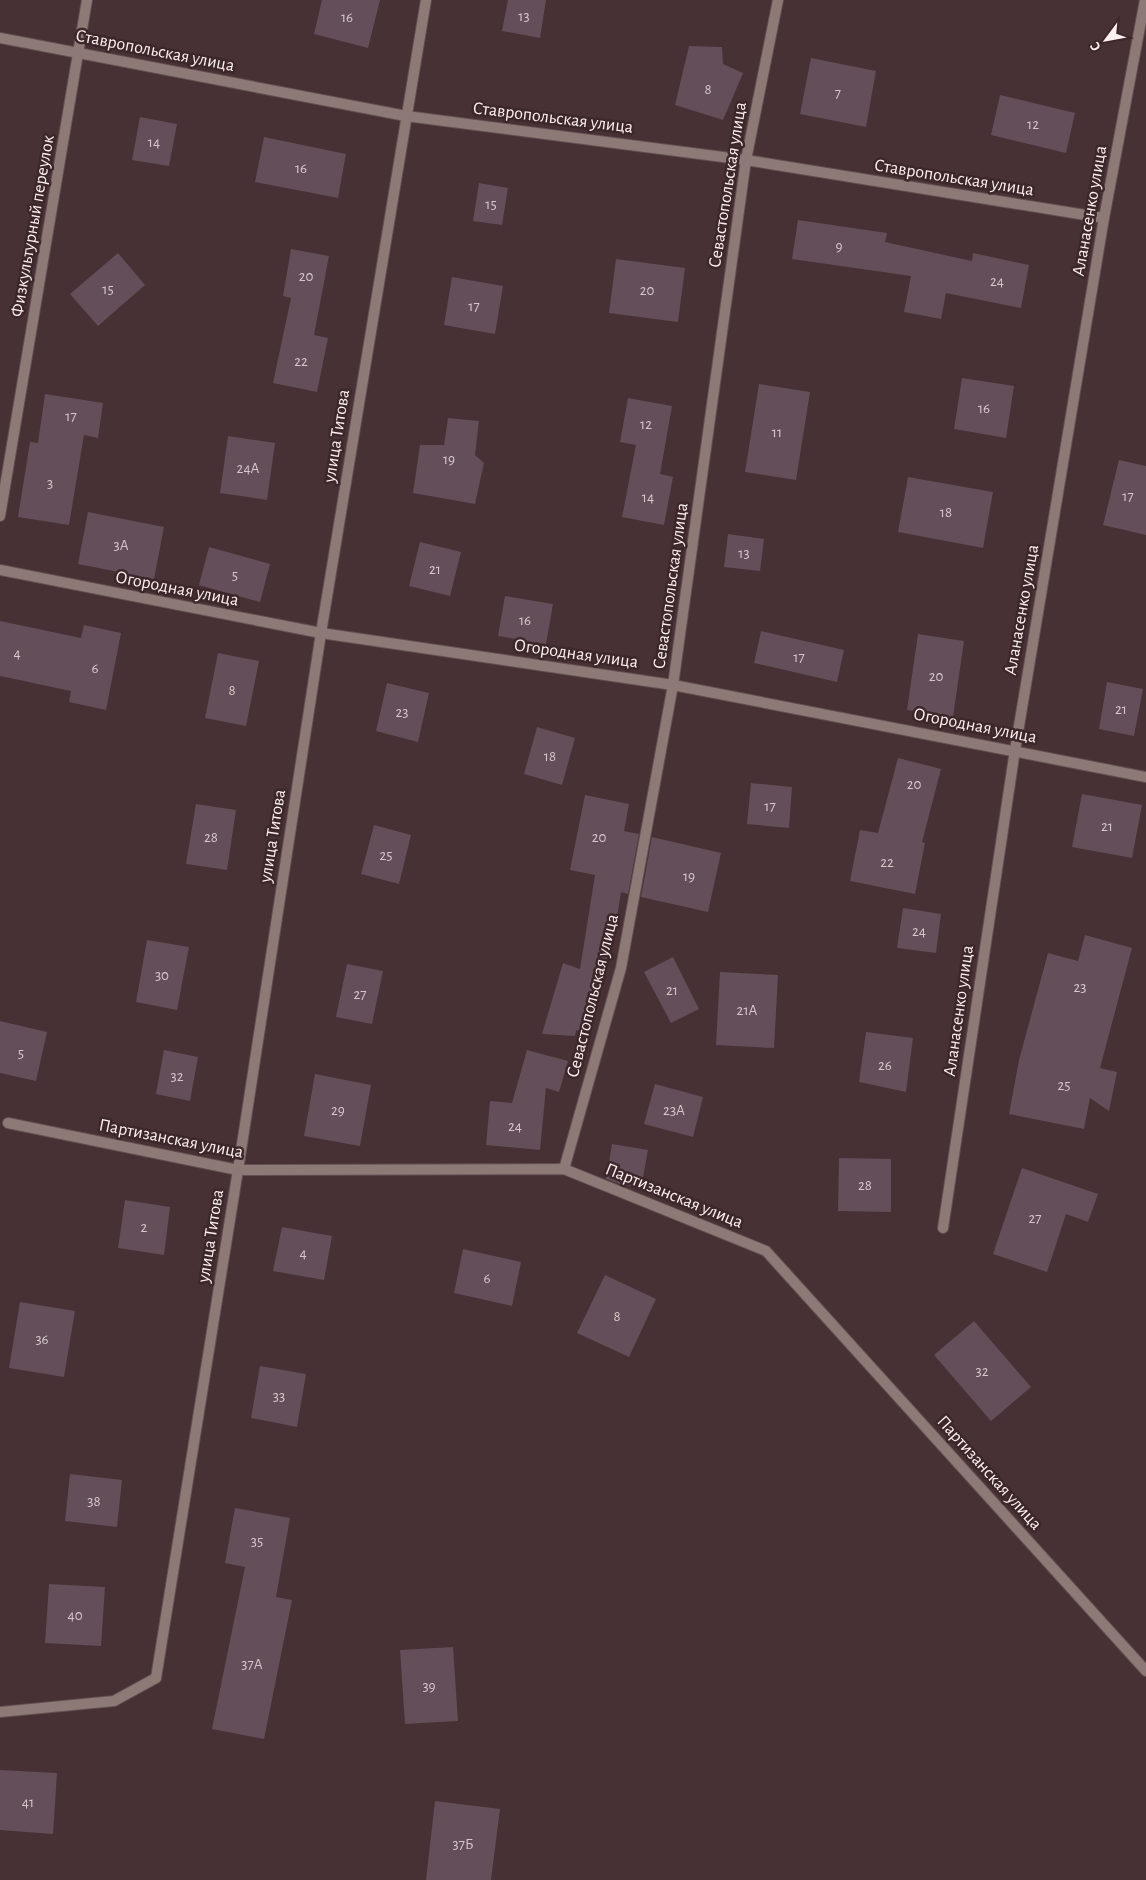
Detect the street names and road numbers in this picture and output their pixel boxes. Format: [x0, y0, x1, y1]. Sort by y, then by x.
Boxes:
street label: Ставропольская улица [74, 27, 236, 75]
street label: Ставропольская улица [472, 99, 634, 137]
street label: Севастопольская улица [706, 101, 750, 269]
street label: Физкультурный переулок [8, 133, 58, 318]
street label: Аланасенко улица [1070, 144, 1110, 278]
street label: Ставропольская улица [873, 156, 1035, 200]
street label: улица Титова [321, 388, 353, 485]
street label: Севастопольская улица [650, 502, 692, 670]
street label: Аланасенко улица [1002, 543, 1042, 677]
street label: Огородная улица [114, 568, 240, 610]
street label: Огородная улица [513, 636, 639, 672]
street label: Огородная улица [912, 705, 1038, 747]
street label: улица Титова [257, 788, 289, 885]
street label: Севастопольская улица [564, 912, 622, 1080]
street label: Аланасенко улица [941, 944, 977, 1078]
street label: Партизанская улица [97, 1116, 245, 1162]
street label: Партизанская улица [603, 1160, 745, 1232]
street label: улица Титова [195, 1188, 227, 1285]
street label: Партизанская улица [933, 1412, 1045, 1534]

